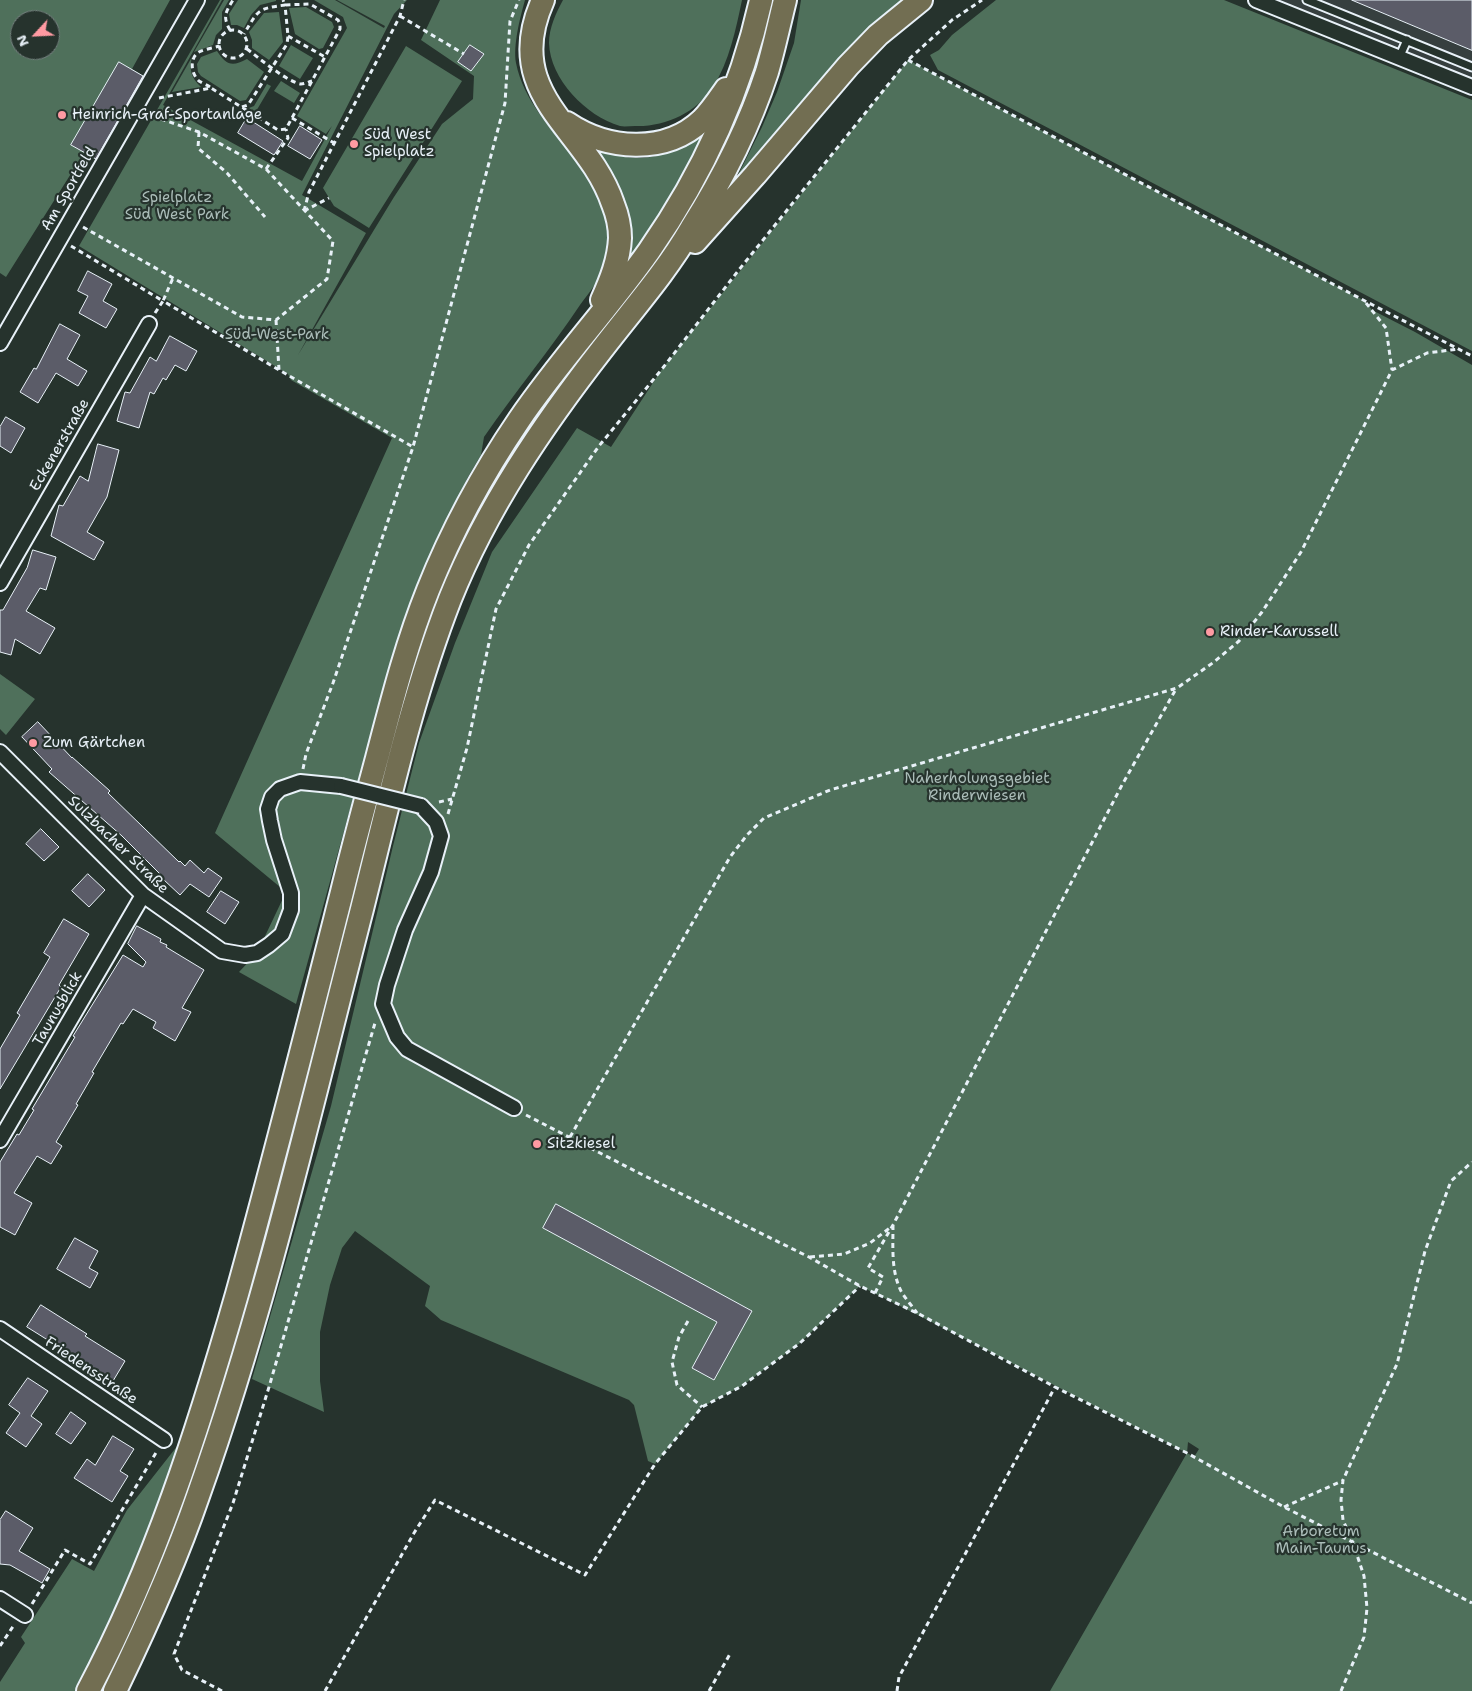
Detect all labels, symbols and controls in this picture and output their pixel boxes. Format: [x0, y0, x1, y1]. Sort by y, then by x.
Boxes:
north arrow [10, 10, 60, 60]
text: N [12, 32, 33, 50]
place label: Heinrich-Graf-Sportanlage [72, 106, 262, 124]
marker: Heinrich-Graf-Sportanlage [56, 109, 68, 121]
place label: Süd West Spielplatz [364, 126, 435, 161]
marker: Süd West Spielplatz [348, 138, 360, 150]
street label: Am Sportfeld [38, 144, 100, 234]
park label: Spielplatz Süd West Park [125, 189, 229, 224]
park label: Süd-West-Park [225, 326, 329, 344]
street label: Eckenerstraße [26, 396, 94, 494]
place label: Rinder-Karussell [1220, 623, 1338, 641]
marker: Rinder-Karussell [1204, 626, 1216, 638]
place label: Zum Gärtchen [43, 734, 145, 752]
marker: Zum Gärtchen [27, 737, 39, 749]
park label: Naherholungsgebiet Rinderwiesen [904, 770, 1050, 805]
street label: Sulzbacher Straße [64, 792, 172, 898]
street label: Taunusblick [29, 969, 87, 1049]
place label: Sitzkiesel [547, 1135, 615, 1153]
marker: Sitzkiesel [531, 1138, 543, 1150]
street label: Friedensstraße [41, 1333, 141, 1409]
park label: Arboretum Main-Taunus [1275, 1523, 1367, 1558]

